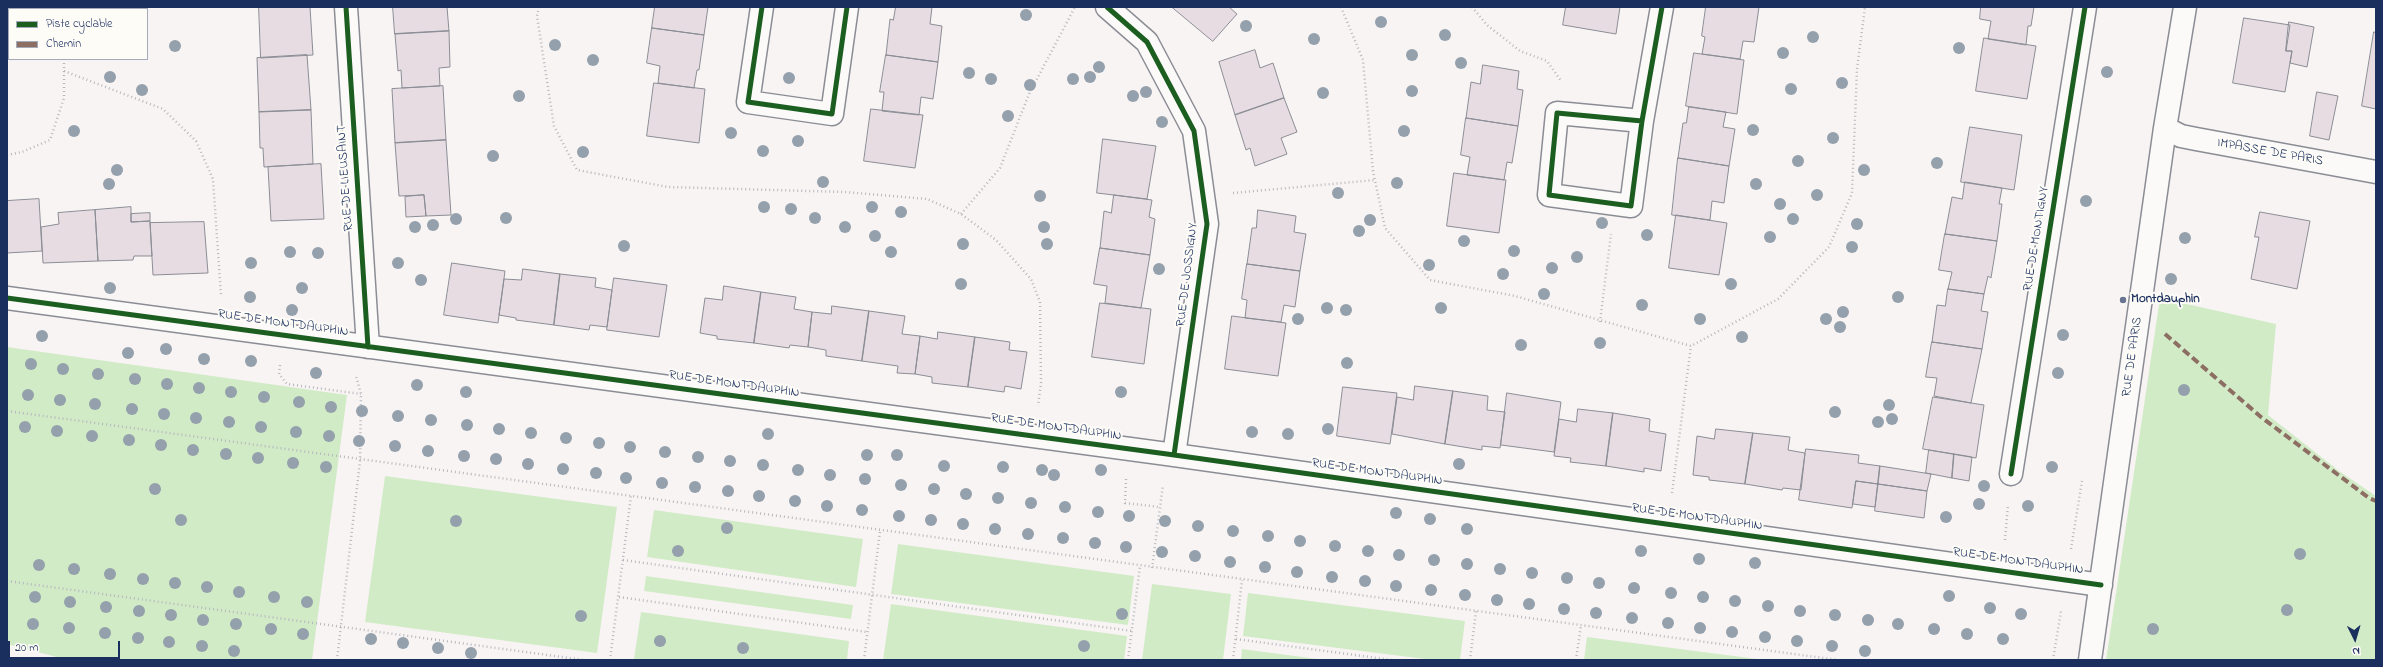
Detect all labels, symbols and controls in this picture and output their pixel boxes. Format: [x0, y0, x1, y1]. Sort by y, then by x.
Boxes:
legend [8, 8, 148, 60]
text: Piste cyclable [46, 15, 112, 33]
text: Chemin [46, 35, 81, 53]
street label: RUE DE LIEUSAINT [334, 124, 358, 232]
street label: IMPASSE DE PARIS [2216, 136, 2324, 170]
street label: RUE DE MONTIGNY [2021, 186, 2053, 292]
street label: RUE DE JOSSIGNY [1174, 222, 1202, 328]
place label: Montdauphin [2131, 292, 2200, 308]
marker: Montdauphin [2118, 295, 2128, 305]
street label: RUE DE MONTDAUPHIN [217, 307, 349, 341]
street label: RUE DE PARIS [2120, 316, 2146, 398]
street label: RUE DE MONTDAUPHIN [668, 368, 800, 402]
street label: RUE DE MONTDAUPHIN [990, 411, 1122, 445]
street label: RUE DE MONTDAUPHIN [1311, 456, 1443, 490]
street label: RUE DE MONTDAUPHIN [1631, 501, 1763, 535]
street label: RUE DE MONTDAUPHIN [1952, 545, 2084, 579]
north arrow [2335, 619, 2375, 659]
scale bar [10, 633, 122, 659]
text: 20 m [15, 639, 38, 657]
text: N [2352, 643, 2360, 659]

